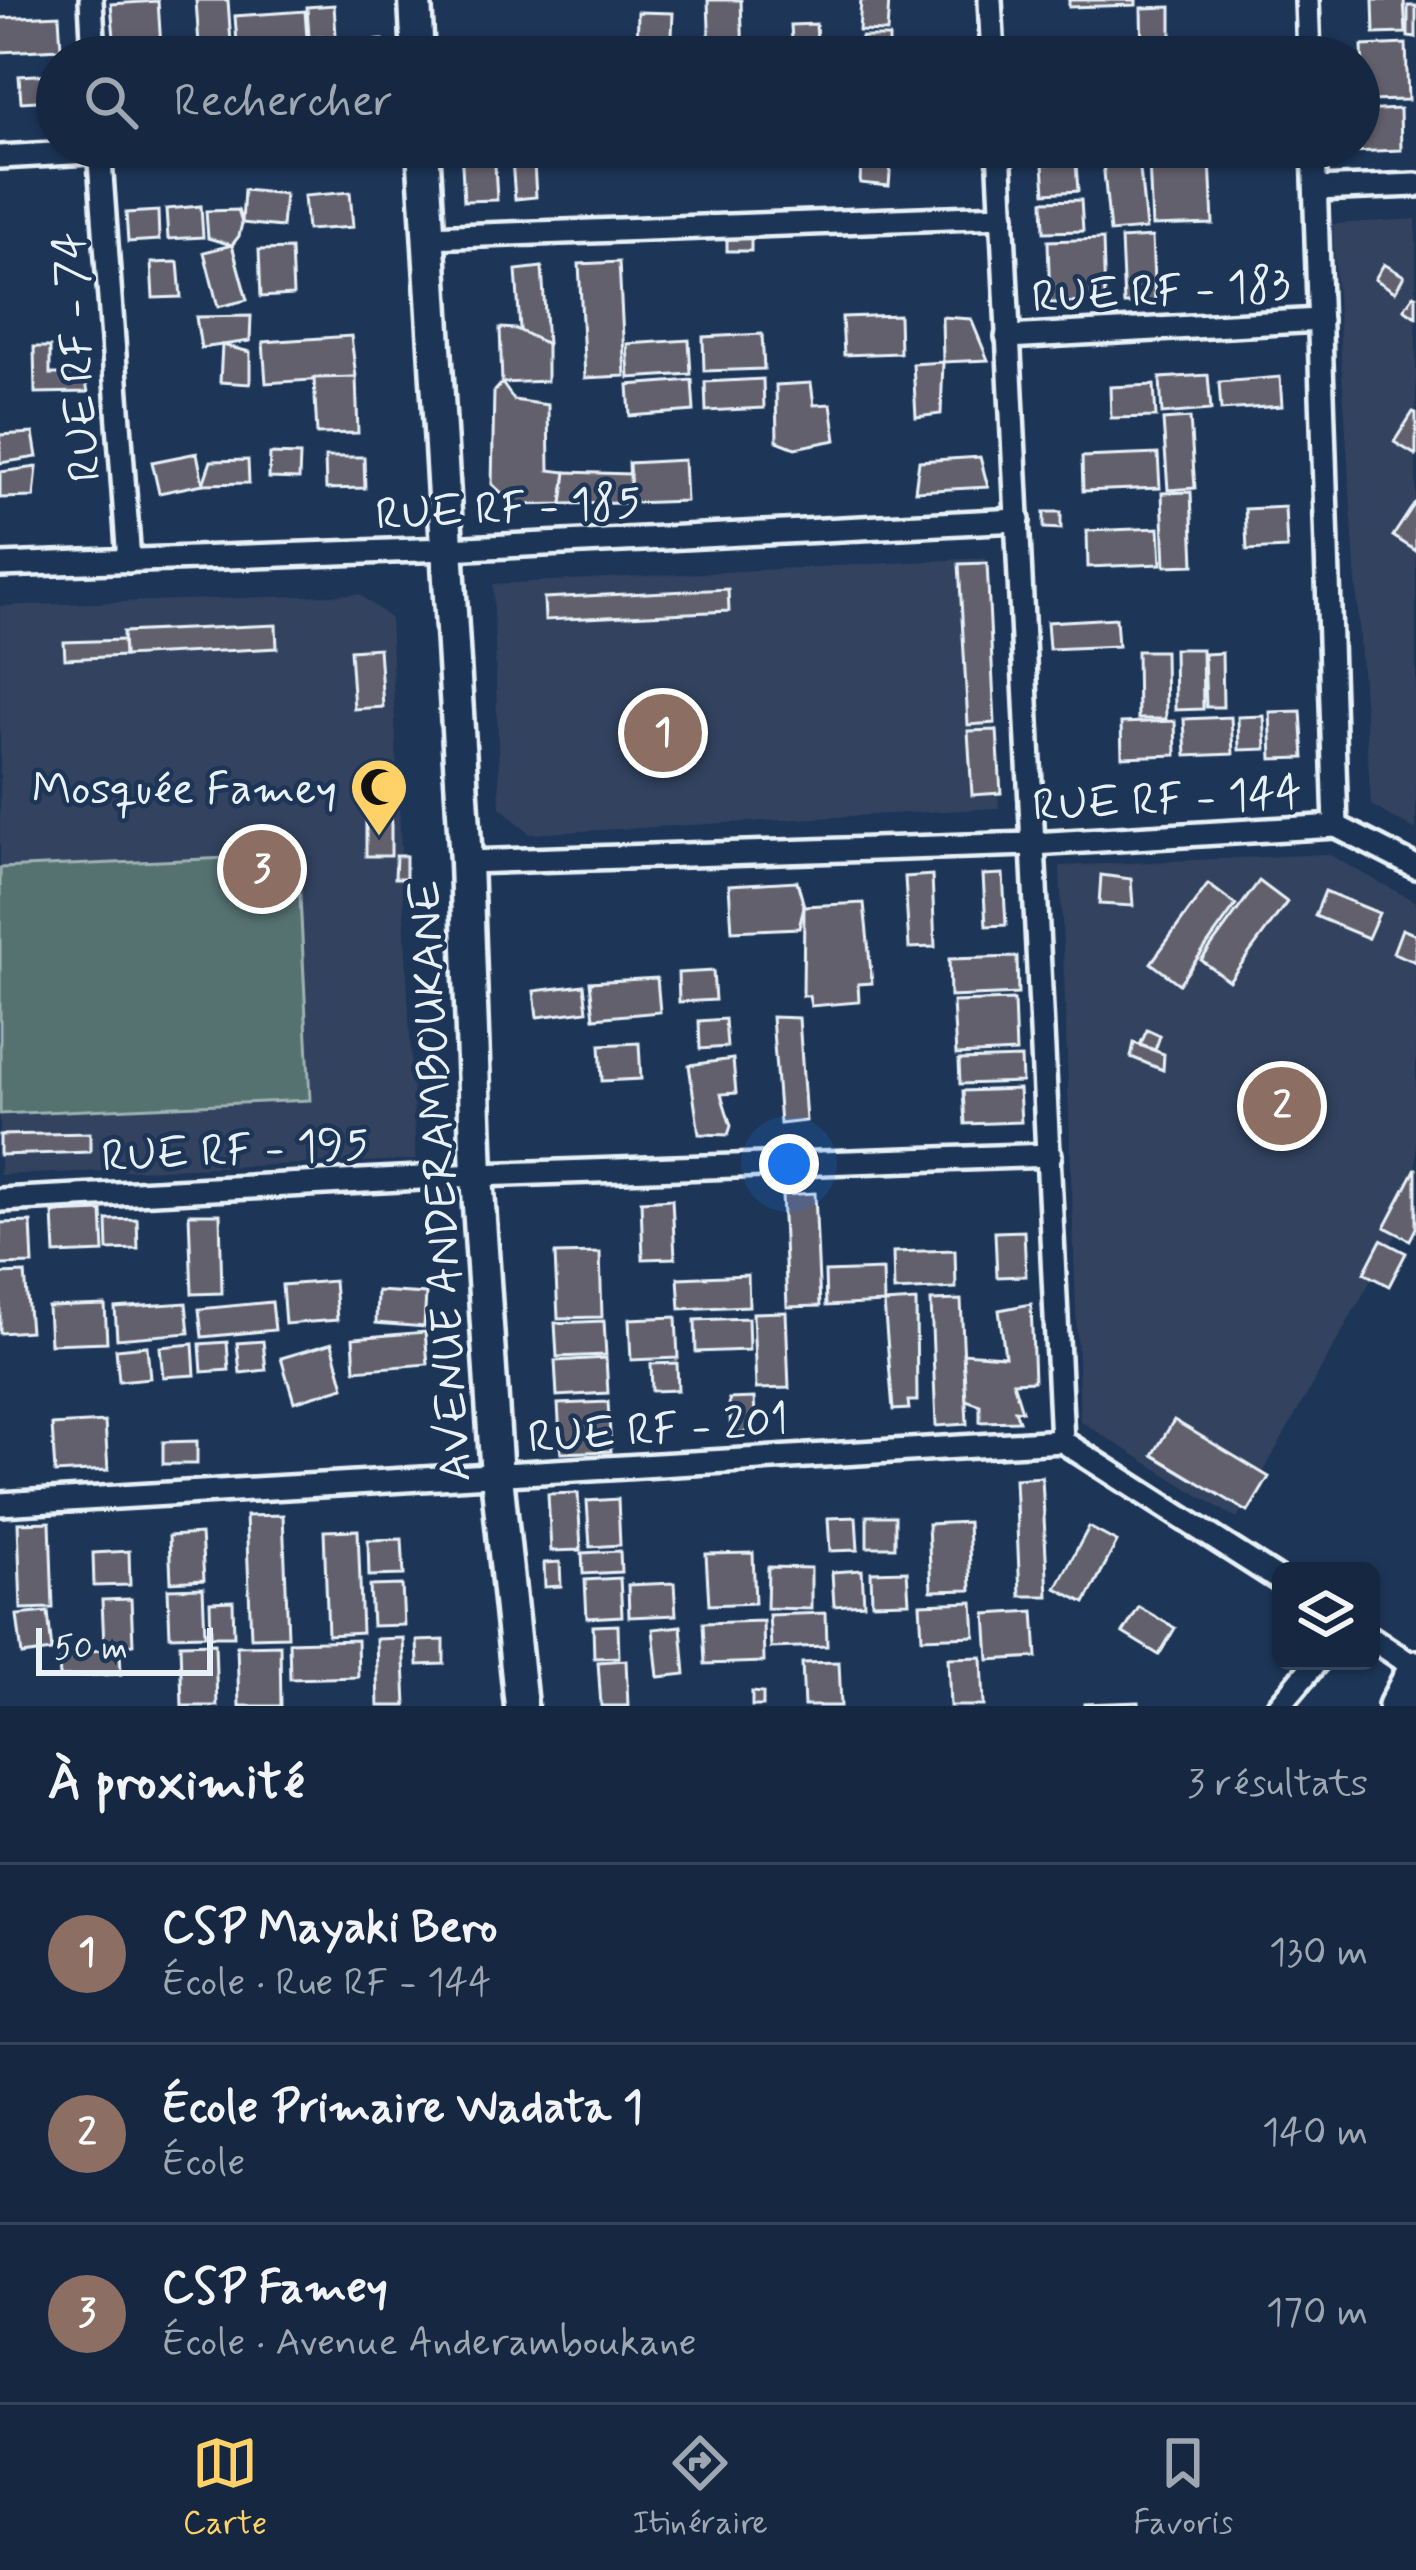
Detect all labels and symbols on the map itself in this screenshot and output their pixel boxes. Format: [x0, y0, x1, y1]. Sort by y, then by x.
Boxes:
street label: RUE RF - 74 [40, 230, 117, 484]
street label: RUE RF - 183 [1030, 256, 1292, 329]
street label: RUE RF - 185 [374, 473, 642, 546]
pin: 1 [624, 688, 702, 778]
mosque icon: Mosquée Famey [348, 756, 410, 838]
place label: Mosquée Famey [32, 761, 337, 820]
street label: RUE RF - 144 [1031, 764, 1303, 837]
pin: 3 [223, 824, 301, 914]
street label: AVENUE ANDERAMBOUKANE [396, 878, 487, 1483]
pin: 2 [1243, 1061, 1321, 1151]
street label: RUE RF - 195 [100, 1115, 370, 1188]
your location [759, 1134, 819, 1194]
street label: RUE RF - 201 [526, 1392, 790, 1469]
scale bar [36, 1622, 213, 1675]

